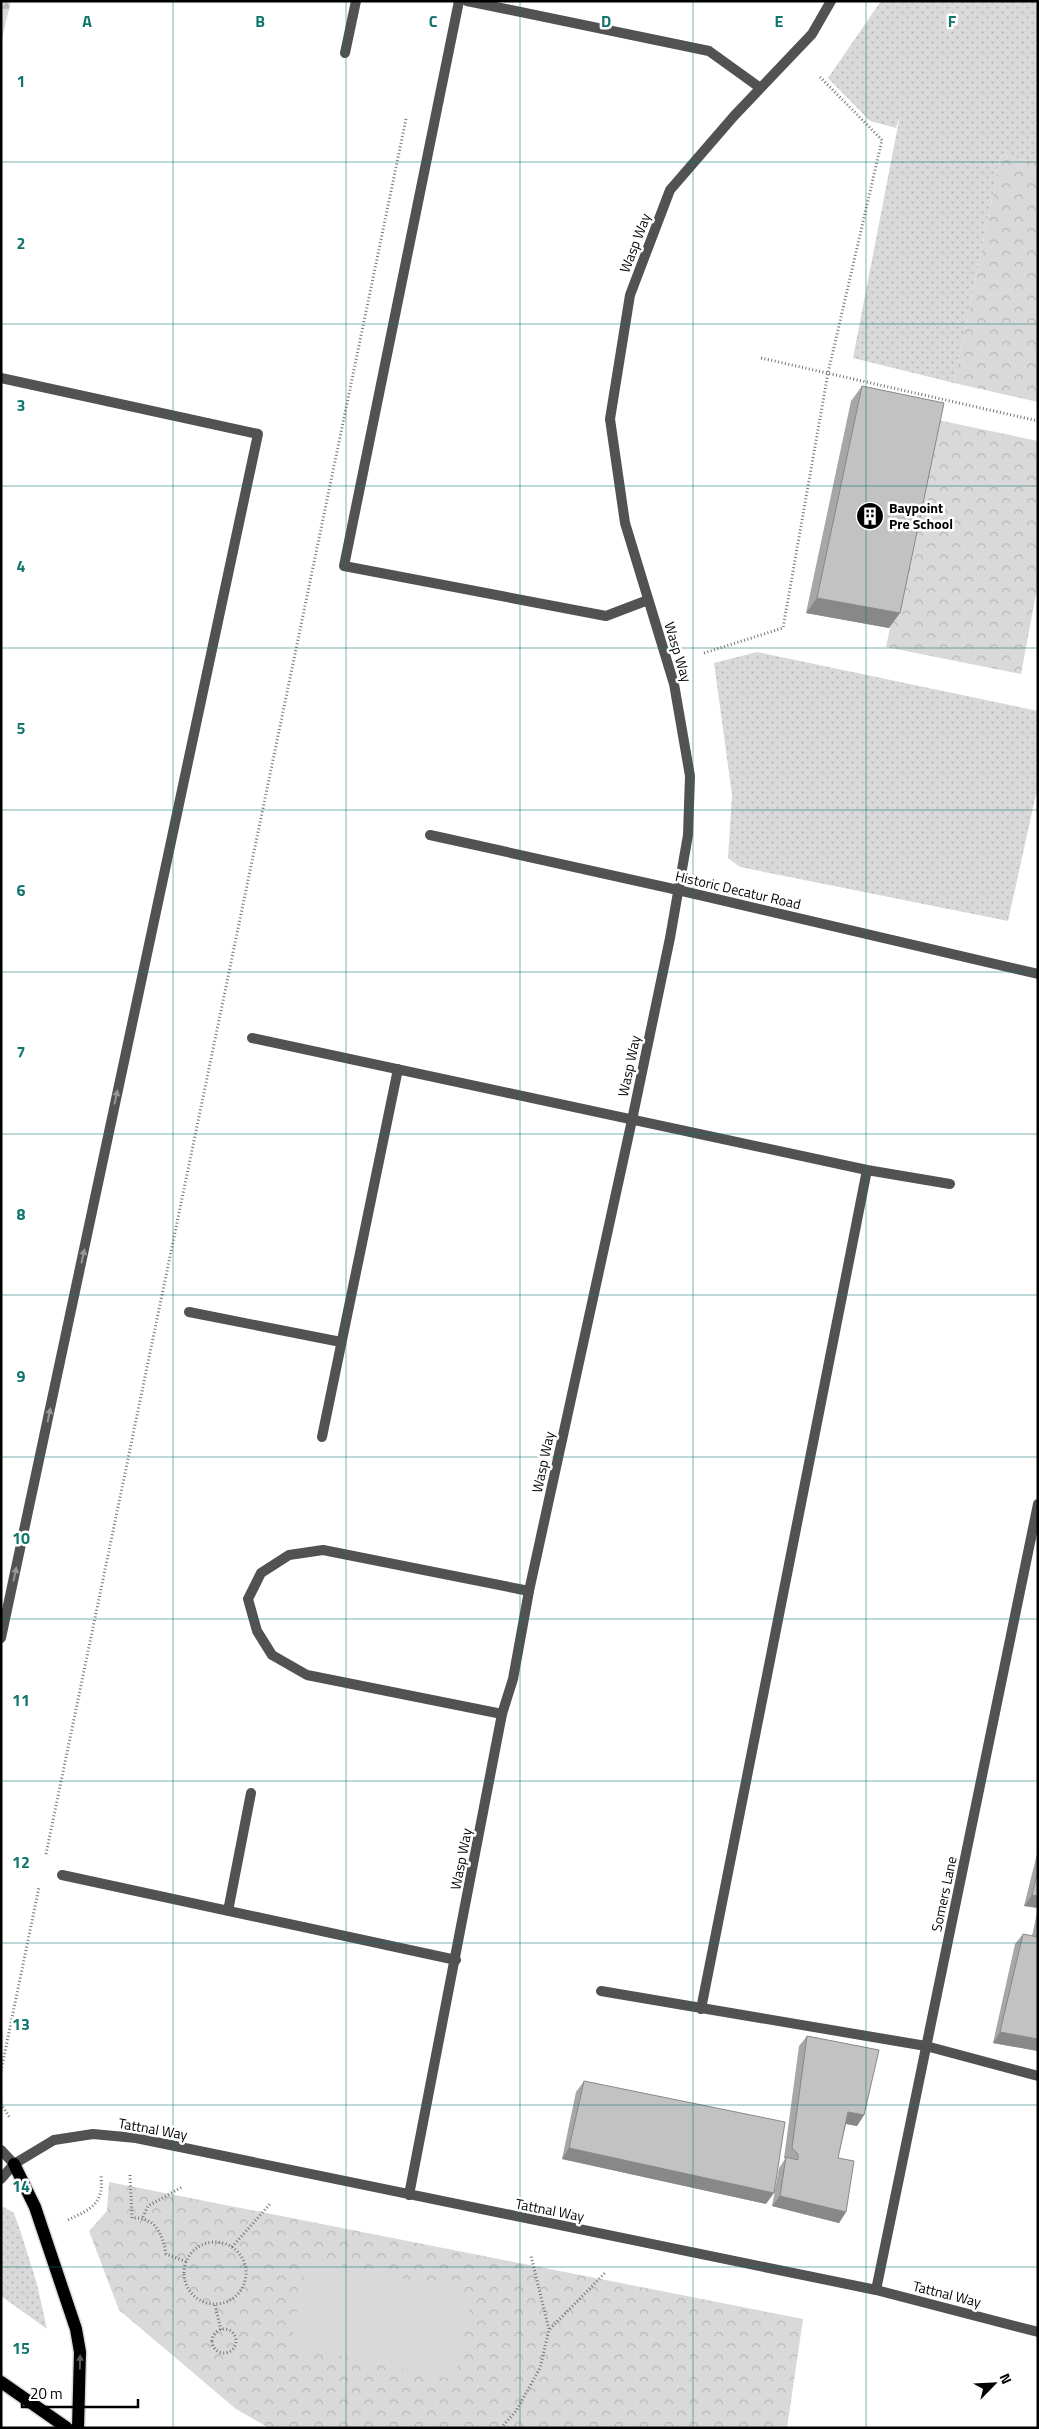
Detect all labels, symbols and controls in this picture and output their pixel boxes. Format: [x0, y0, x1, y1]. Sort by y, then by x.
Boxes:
text: A [82, 9, 92, 33]
text: B [255, 9, 265, 33]
text: C [429, 9, 438, 33]
text: D [601, 9, 611, 33]
text: E [775, 9, 784, 33]
text: F [948, 9, 957, 33]
text: 1 [17, 69, 25, 93]
street label: Wasp Way [614, 210, 656, 276]
text: 2 [17, 231, 25, 255]
text: 3 [17, 393, 25, 417]
place label: Baypoint Pre School [889, 497, 953, 534]
building icon: Baypoint Pre School [855, 501, 885, 531]
text: 4 [17, 554, 26, 578]
street label: Wasp Way [659, 619, 698, 685]
text: 5 [17, 716, 26, 740]
street label: Historic Decatur Road [673, 865, 803, 914]
text: 6 [17, 878, 26, 902]
street label: Wasp Way [612, 1033, 645, 1098]
text: 7 [17, 1040, 25, 1064]
one-way arrow [113, 1088, 121, 1104]
text: 8 [17, 1202, 26, 1226]
one-way arrow [79, 1248, 87, 1263]
text: 9 [17, 1364, 26, 1388]
one-way arrow [45, 1407, 53, 1422]
street label: Wasp Way [526, 1429, 559, 1494]
text: 10 [12, 1526, 30, 1550]
one-way arrow [11, 1566, 19, 1581]
text: 11 [12, 1688, 30, 1712]
street label: Wasp Way [444, 1826, 477, 1891]
text: 12 [12, 1850, 30, 1874]
street label: Somers Lane [925, 1854, 962, 1933]
text: 13 [12, 2012, 30, 2036]
street label: Tattnal Way [117, 2112, 189, 2145]
text: 14 [12, 2174, 30, 2198]
street label: Tattnal Way [514, 2193, 587, 2227]
street label: Tattnal Way [911, 2275, 984, 2312]
text: 15 [12, 2336, 30, 2360]
one-way arrow [76, 2353, 84, 2369]
north arrow [969, 2359, 1019, 2409]
text: N [995, 2370, 1018, 2387]
scale bar [22, 2376, 139, 2408]
text: 20 m [30, 2382, 63, 2405]

